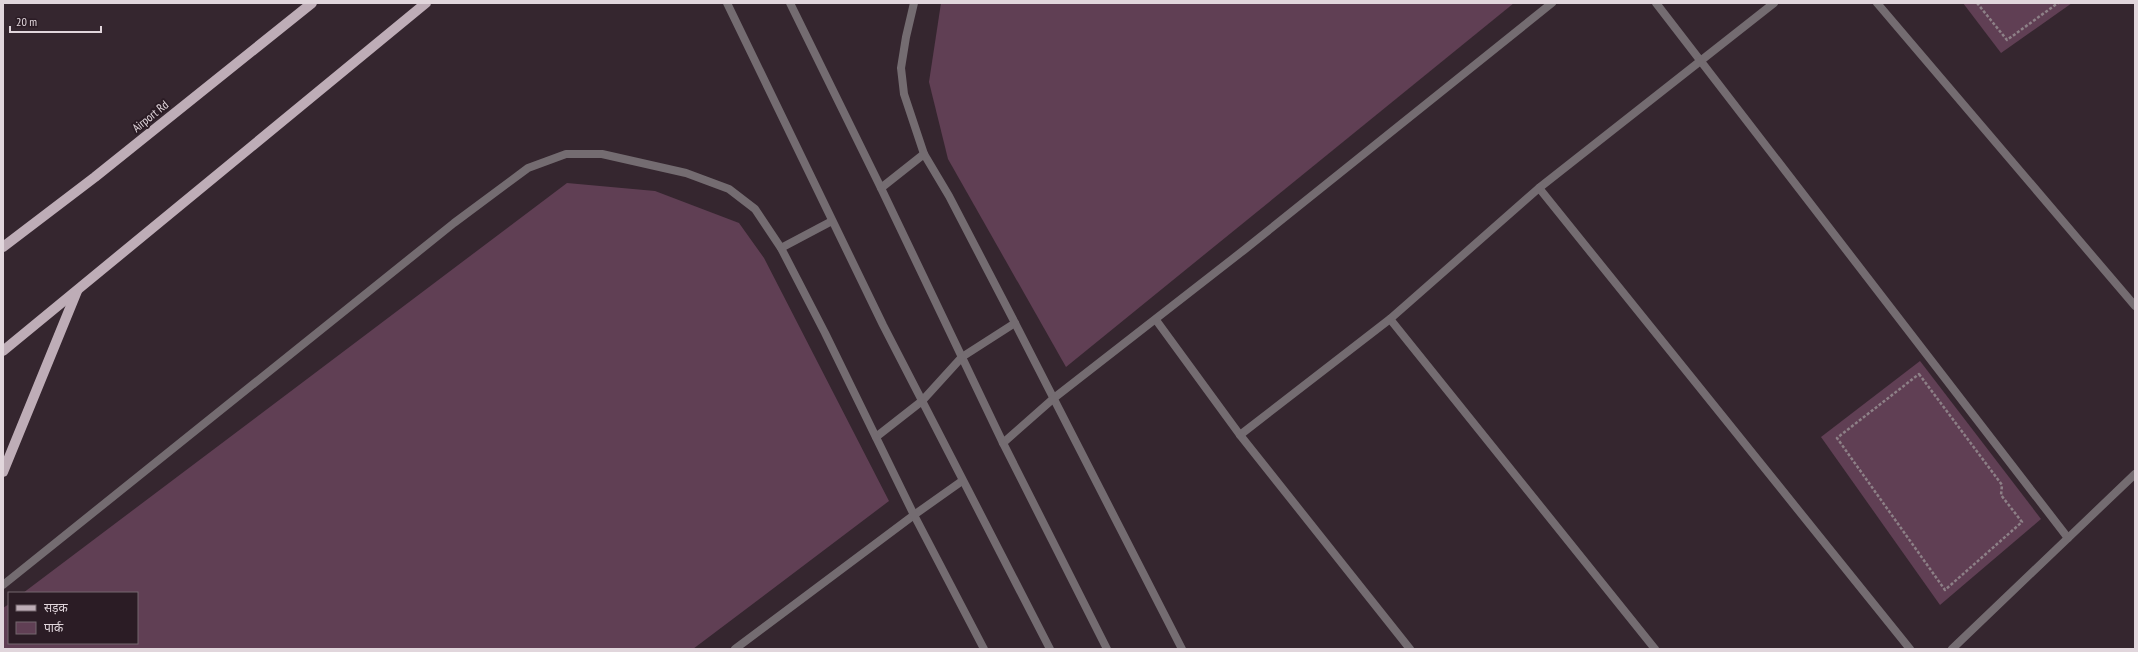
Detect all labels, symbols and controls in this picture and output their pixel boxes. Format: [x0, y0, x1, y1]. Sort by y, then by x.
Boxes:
scale bar [10, 8, 101, 34]
text: 20 m [16, 14, 37, 29]
street label: Airport Rd [129, 97, 171, 135]
legend [8, 592, 138, 644]
text: सड़क [44, 600, 69, 615]
text: पार्क [44, 620, 64, 635]

